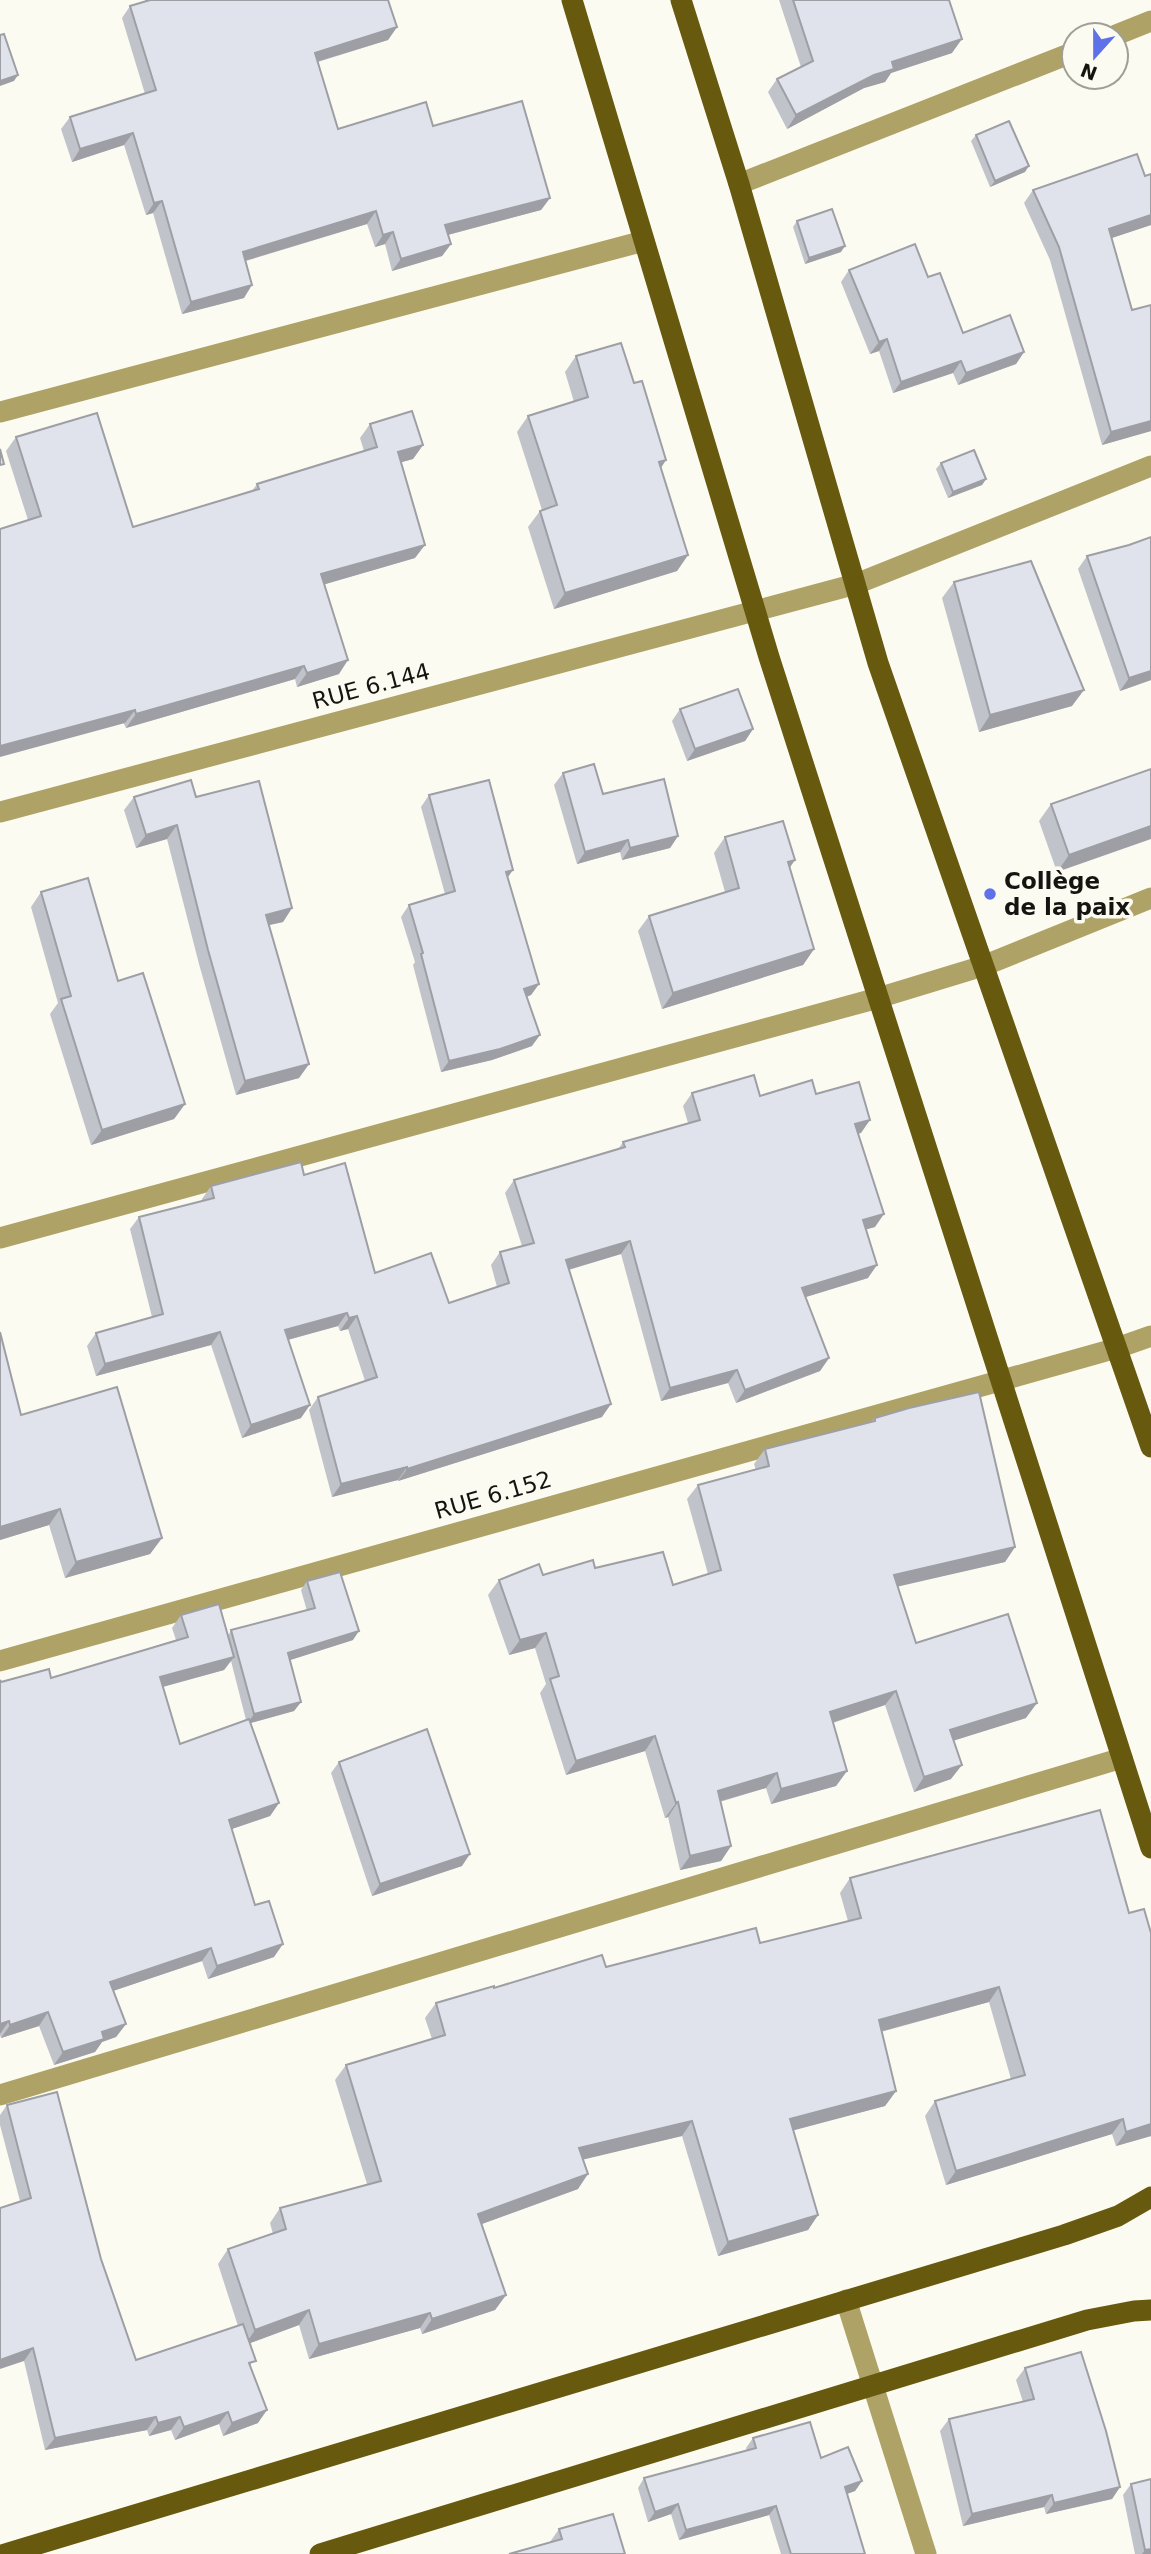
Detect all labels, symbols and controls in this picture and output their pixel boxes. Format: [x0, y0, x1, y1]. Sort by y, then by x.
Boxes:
north arrow [1060, 21, 1130, 91]
text: N [1078, 59, 1100, 85]
street label: RUE 6.144 [309, 658, 433, 714]
place label: Collège de la paix [1004, 868, 1130, 920]
marker: Collège de la paix [982, 886, 998, 902]
street label: RUE 6.152 [431, 1466, 555, 1524]

